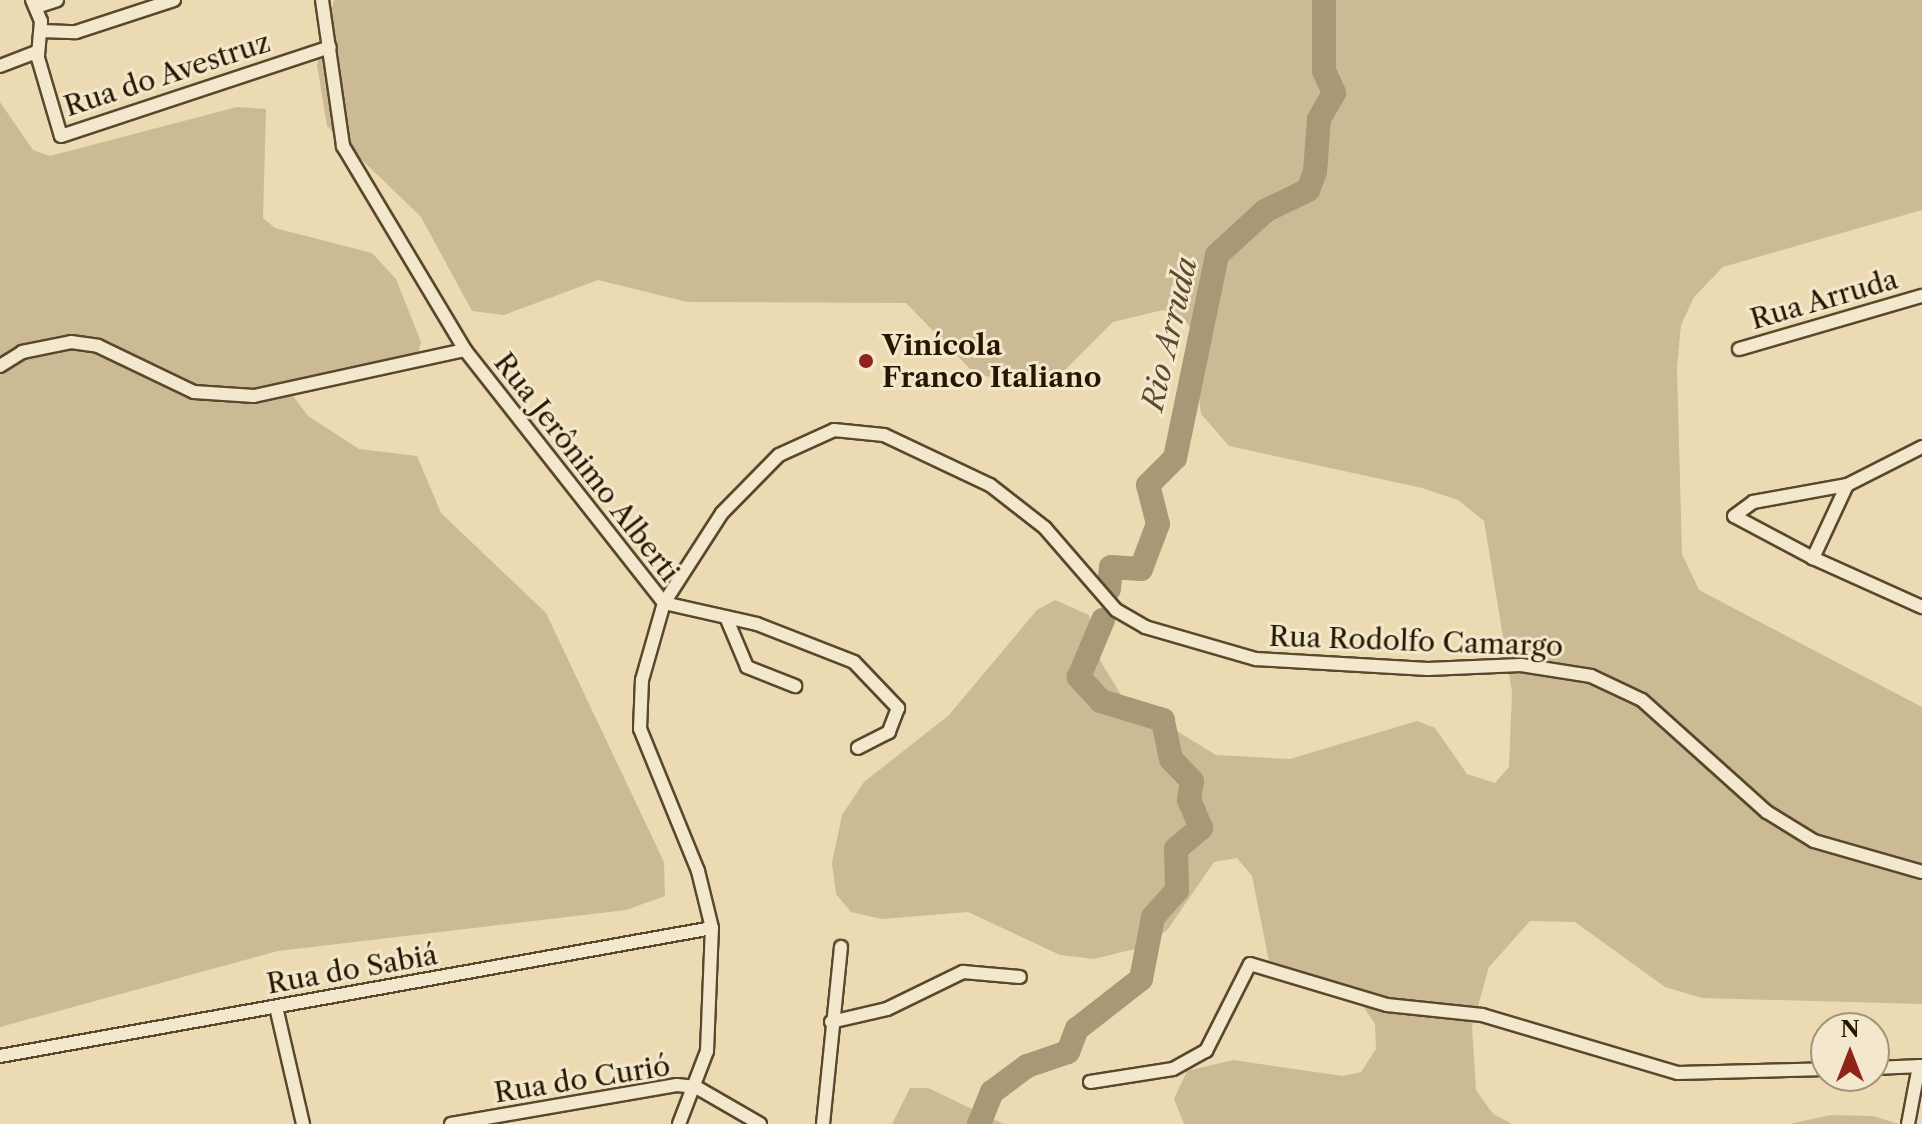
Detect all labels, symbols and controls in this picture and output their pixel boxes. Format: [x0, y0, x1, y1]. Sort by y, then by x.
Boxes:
street label: Rua do Avestruz [59, 25, 275, 123]
water label: Rio Arruda [1135, 254, 1205, 414]
street label: Rua Arruda [1746, 262, 1902, 336]
place label: Vinícola Franco Italiano [882, 328, 1102, 394]
street label: Rua Jerônimo Alberti [487, 345, 687, 589]
marker: Vinícola Franco Italiano [857, 352, 875, 370]
street label: Rua Rodolfo Camargo [1268, 619, 1564, 663]
street label: Rua do Sabiá [264, 937, 440, 1001]
north arrow [1810, 1012, 1890, 1092]
text: N [1840, 1016, 1860, 1043]
street label: Rua do Curió [491, 1048, 673, 1110]

